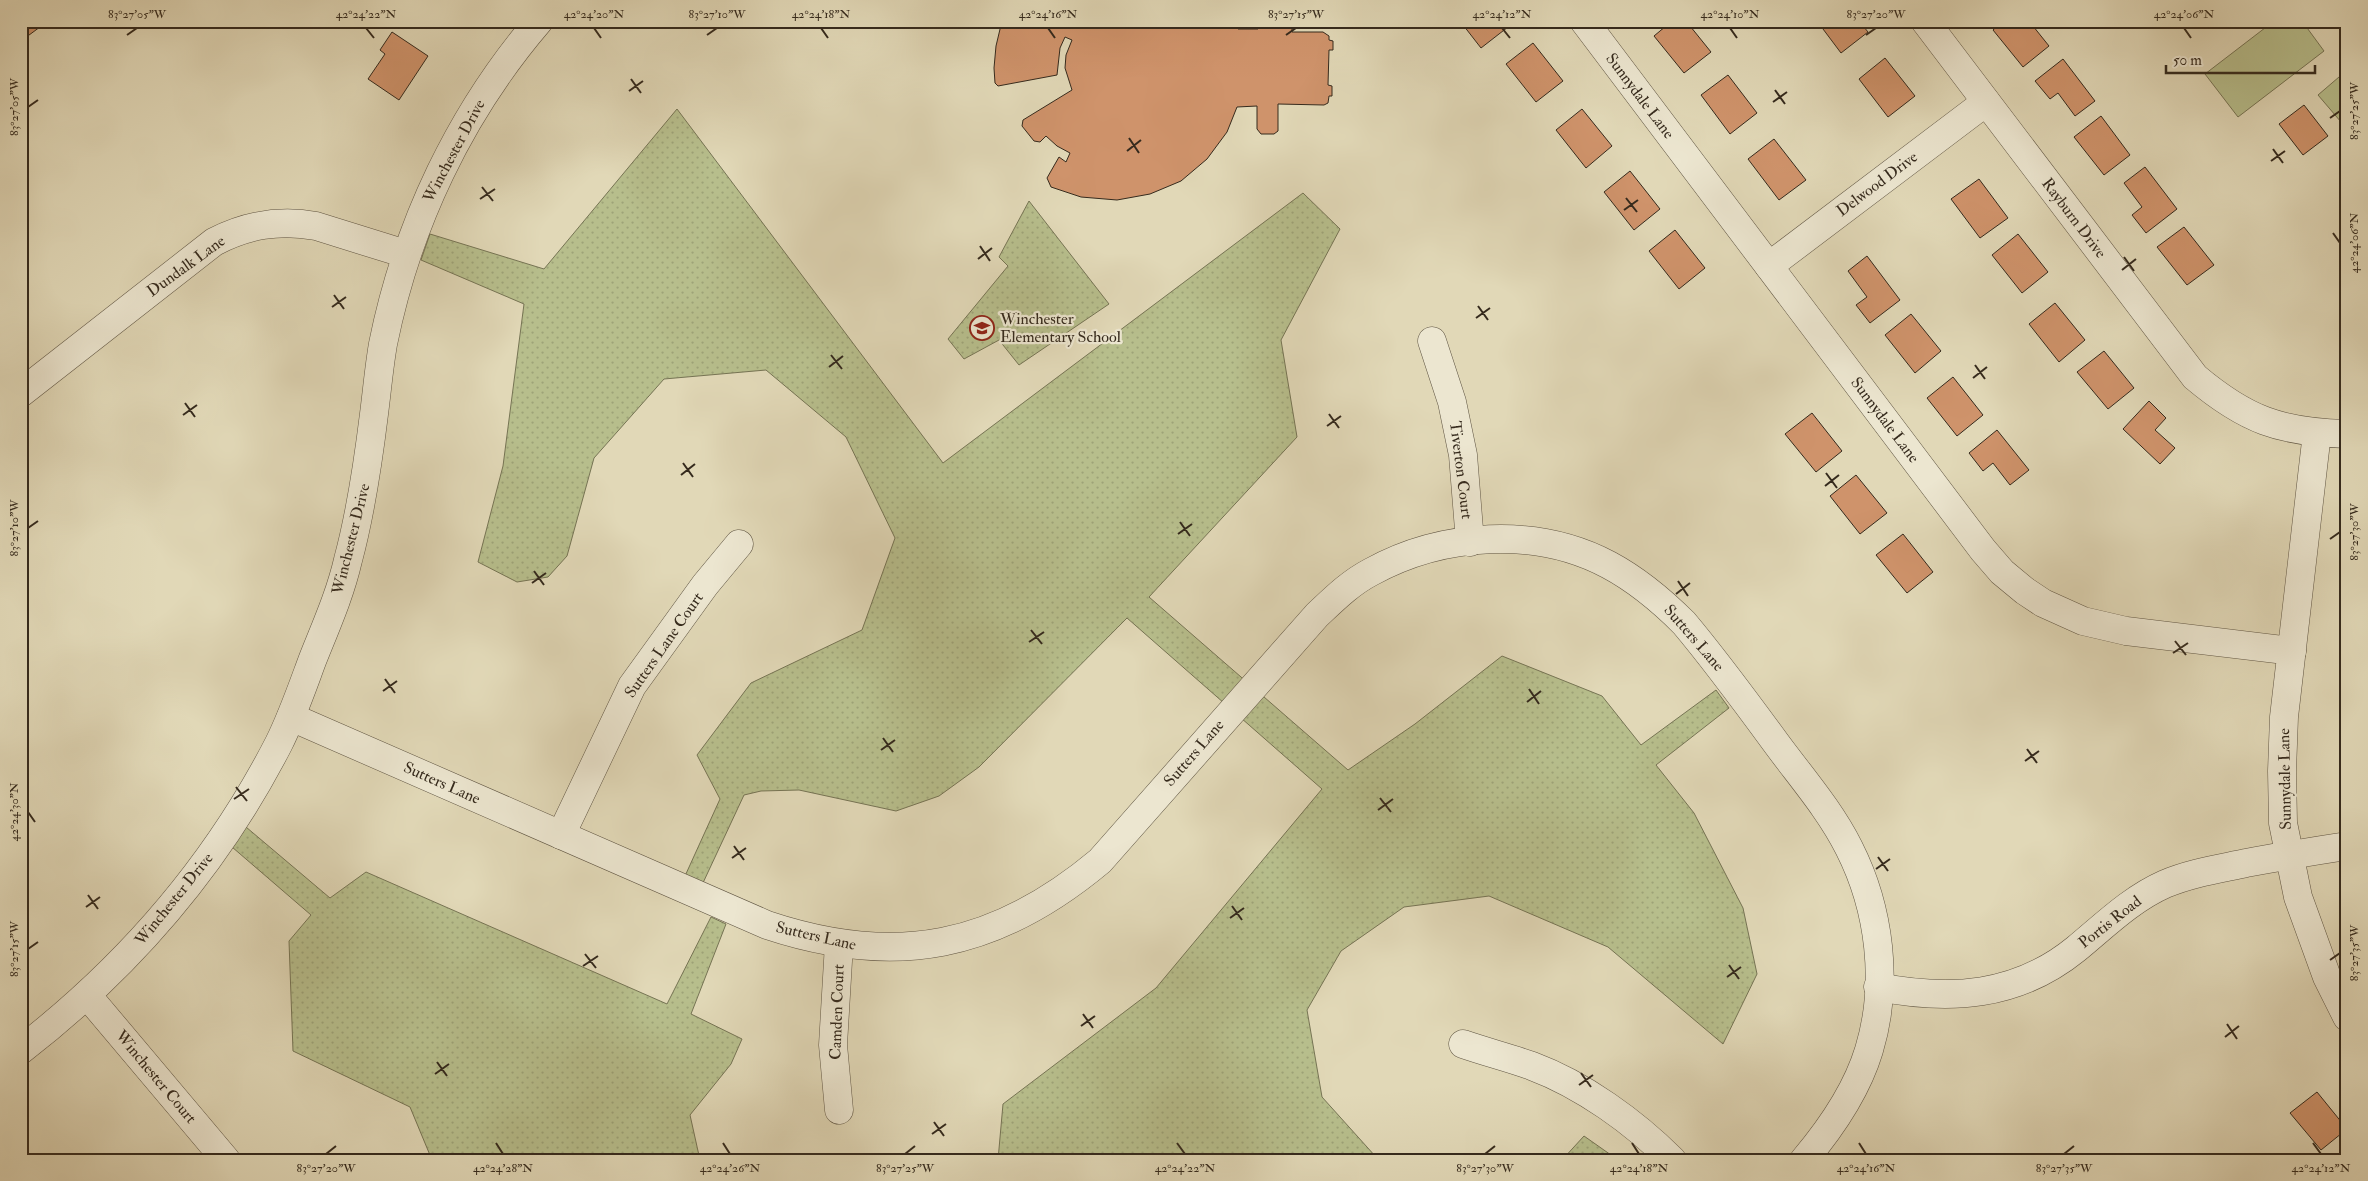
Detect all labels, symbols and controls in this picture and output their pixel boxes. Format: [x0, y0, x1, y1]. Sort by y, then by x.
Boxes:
text: 83°27'05"W [108, 7, 167, 22]
text: 42°24'22"N [336, 7, 397, 22]
text: 42°24'20"N [564, 7, 625, 22]
text: 83°27'10"W [689, 7, 746, 22]
text: 42°24'18"N [792, 7, 850, 22]
text: 42°24'16"N [1019, 7, 1078, 22]
text: 83°27'15"W [1268, 7, 1325, 22]
text: 42°24'12"N [1473, 7, 1532, 22]
text: 42°24'10"N [1701, 7, 1760, 22]
text: 83°27'20"W [1847, 7, 1906, 22]
text: 42°24'06"N [2154, 7, 2215, 22]
scale bar [2166, 42, 2314, 74]
street label: Sunnydale Lane [1601, 49, 1679, 143]
text: 50 m [2173, 51, 2202, 70]
text: 83°27'05"W [7, 77, 22, 136]
text: 83°27'25"W [2347, 81, 2362, 140]
street label: Winchester Drive [418, 96, 490, 207]
street label: Delwood Drive [1832, 147, 1922, 221]
street label: Rayburn Drive [2037, 174, 2111, 262]
text: 42°24'06"N [2347, 212, 2362, 273]
street label: Dundalk Lane [143, 231, 229, 301]
place label: Winchester Elementary School [999, 309, 1121, 347]
school or university icon: Winchester Elementary School [969, 315, 995, 341]
street label: Sunnydale Lane [1846, 373, 1924, 467]
street label: Tiverton Court [1445, 420, 1477, 520]
street label: Winchester Drive [327, 481, 375, 597]
text: 83°27'10"W [7, 499, 22, 556]
text: 83°27'30"W [2347, 503, 2362, 561]
street label: Sutters Lane Court [620, 588, 708, 702]
street label: Sutters Lane [1660, 600, 1729, 676]
street label: Sutters Lane [1160, 715, 1229, 791]
street label: Sunnydale Lane [2274, 728, 2296, 830]
street label: Sutters Lane [400, 757, 484, 809]
text: 42°24'30"N [7, 782, 22, 842]
street label: Winchester Drive [130, 848, 218, 950]
street label: Portis Road [2075, 891, 2146, 953]
street label: Sutters Lane [774, 917, 859, 955]
text: 83°27'15"W [7, 920, 22, 977]
text: 83°27'35"W [2347, 924, 2362, 981]
street label: Camden Court [825, 964, 849, 1060]
street label: Winchester Court [110, 1025, 201, 1128]
text: 83°27'20"W [297, 1161, 356, 1176]
text: 42°24'28"N [473, 1161, 533, 1176]
text: 42°24'26"N [700, 1161, 761, 1176]
text: 83°27'25"W [876, 1161, 935, 1176]
text: 42°24'22"N [1155, 1161, 1216, 1176]
text: 83°27'30"W [1456, 1161, 1514, 1176]
text: 42°24'18"N [1610, 1161, 1668, 1176]
text: 42°24'16"N [1837, 1161, 1896, 1176]
text: 83°27'35"W [2036, 1161, 2093, 1176]
text: 42°24'12"N [2292, 1161, 2351, 1176]

